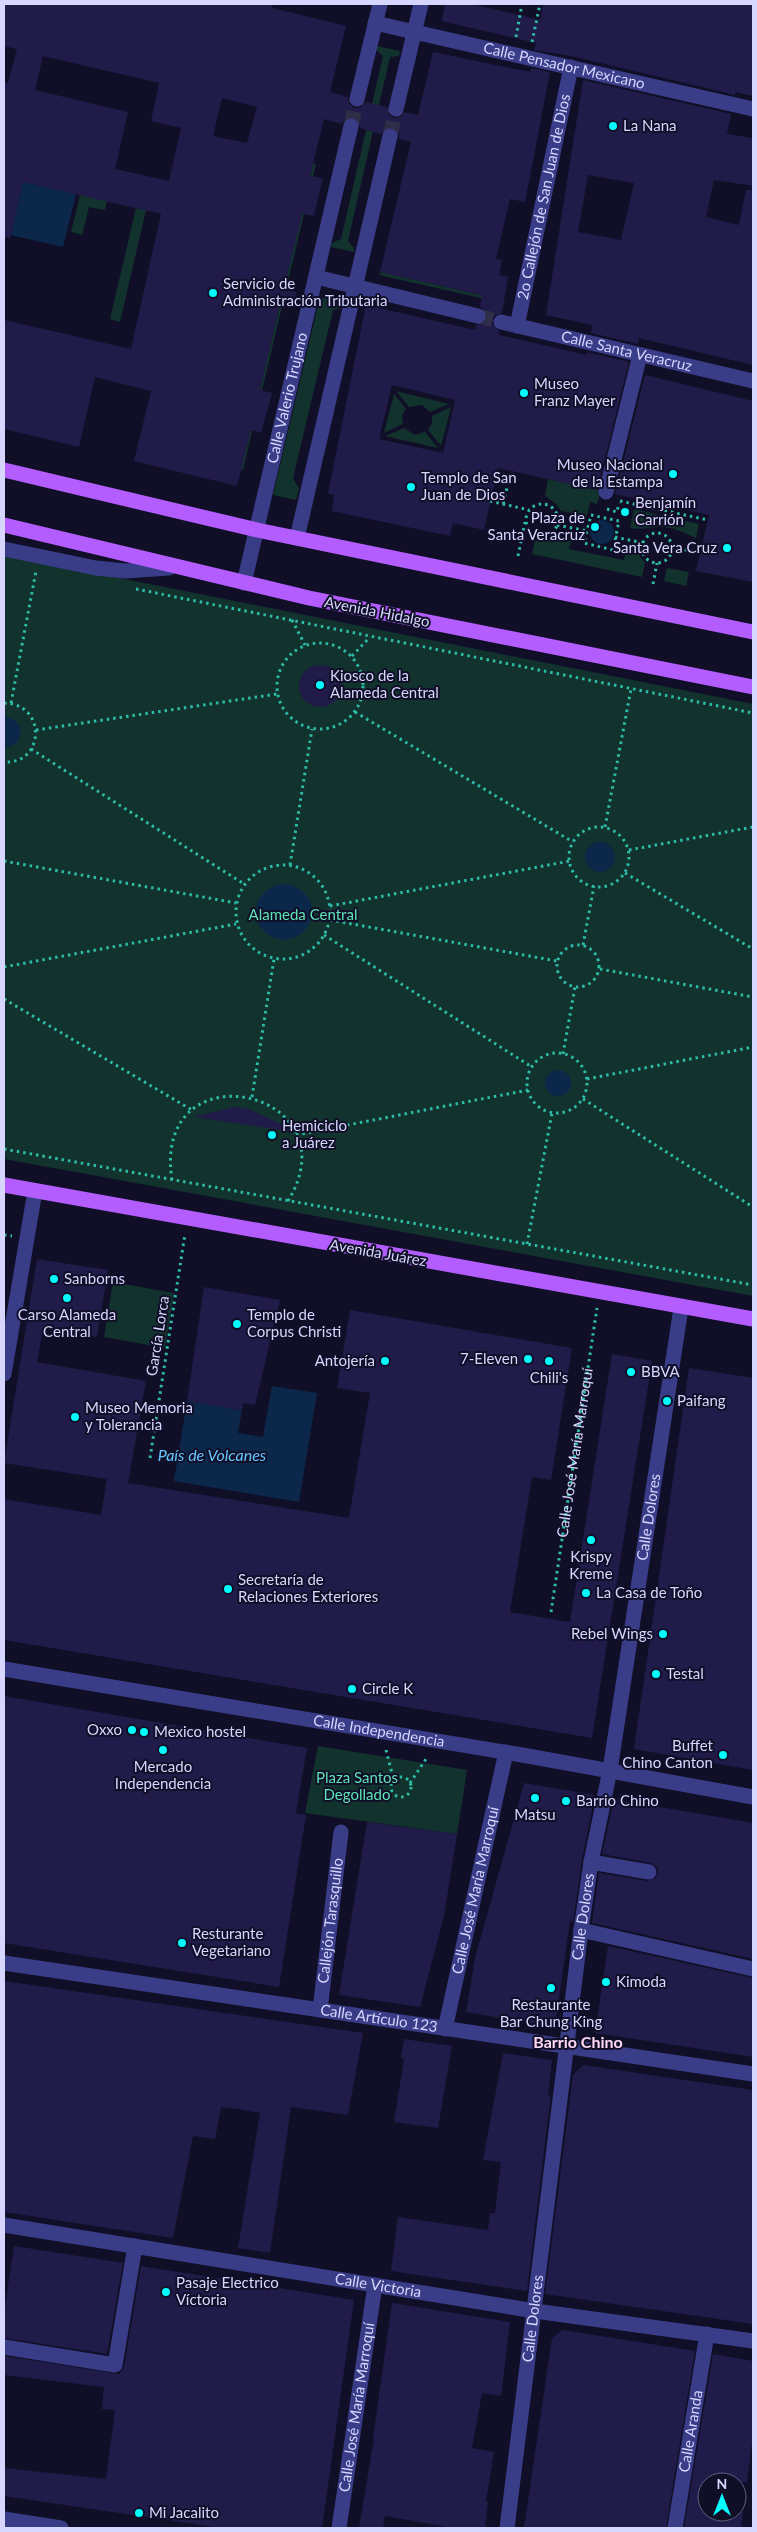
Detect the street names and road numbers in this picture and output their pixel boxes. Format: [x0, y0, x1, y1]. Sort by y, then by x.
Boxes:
street label: Calle Pensador Mexicano [482, 38, 647, 92]
street label: 2o Callejón de San Juan de Dios [513, 92, 573, 301]
street label: Calle Santa Veracruz [560, 326, 694, 375]
street label: Calle Valerio Trujano [262, 331, 310, 465]
street label: Avenida Hidalgo [323, 592, 432, 630]
street label: Avenida Juárez [328, 1235, 428, 1269]
street label: García Lorca [142, 1294, 172, 1377]
street label: Calle José María Marroquí [552, 1365, 596, 1539]
street label: Calle Dolores [632, 1472, 663, 1562]
street label: Calle Independencia [312, 1710, 446, 1750]
street label: Calle José María Marroquí [447, 1803, 502, 1976]
street label: Callejón Tarasquillo [313, 1857, 346, 1984]
street label: Calle Dolores [567, 1872, 597, 1961]
street label: Calle Artículo 123 [319, 2000, 439, 2035]
street label: Calle Victoria [334, 2269, 423, 2300]
street label: Calle Dolores [518, 2274, 546, 2363]
street label: Calle José María Marroquí [334, 2320, 378, 2493]
street label: Calle Aranda [674, 2389, 706, 2474]

